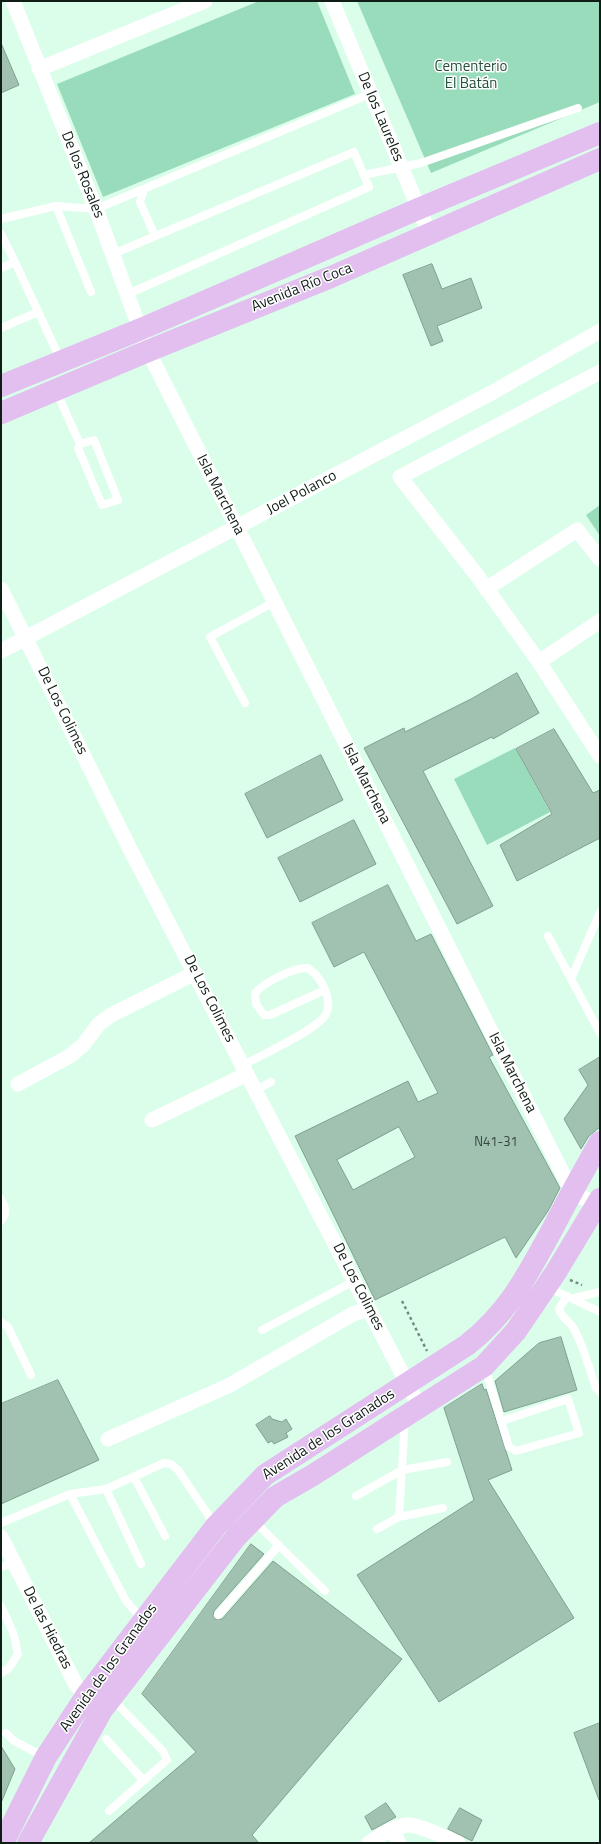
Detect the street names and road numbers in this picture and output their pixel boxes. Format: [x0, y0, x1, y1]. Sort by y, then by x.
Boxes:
street label: De los Laureles [353, 70, 407, 164]
street label: De los Rosales [56, 129, 108, 221]
street label: Avenida Río Coca [249, 260, 355, 316]
street label: Isla Marchena [192, 452, 248, 538]
street label: Joel Polanco [264, 467, 340, 519]
street label: De Los Colimes [33, 664, 91, 758]
street label: Isla Marchena [338, 741, 394, 827]
street label: De Los Colimes [179, 952, 239, 1046]
street label: Isla Marchena [484, 1030, 540, 1116]
street label: De Los Colimes [328, 1240, 388, 1334]
street label: Avenida de los Granados [259, 1385, 399, 1485]
street label: De las Hiedras [18, 1584, 76, 1672]
street label: Avenida de los Granados [56, 1600, 162, 1736]

